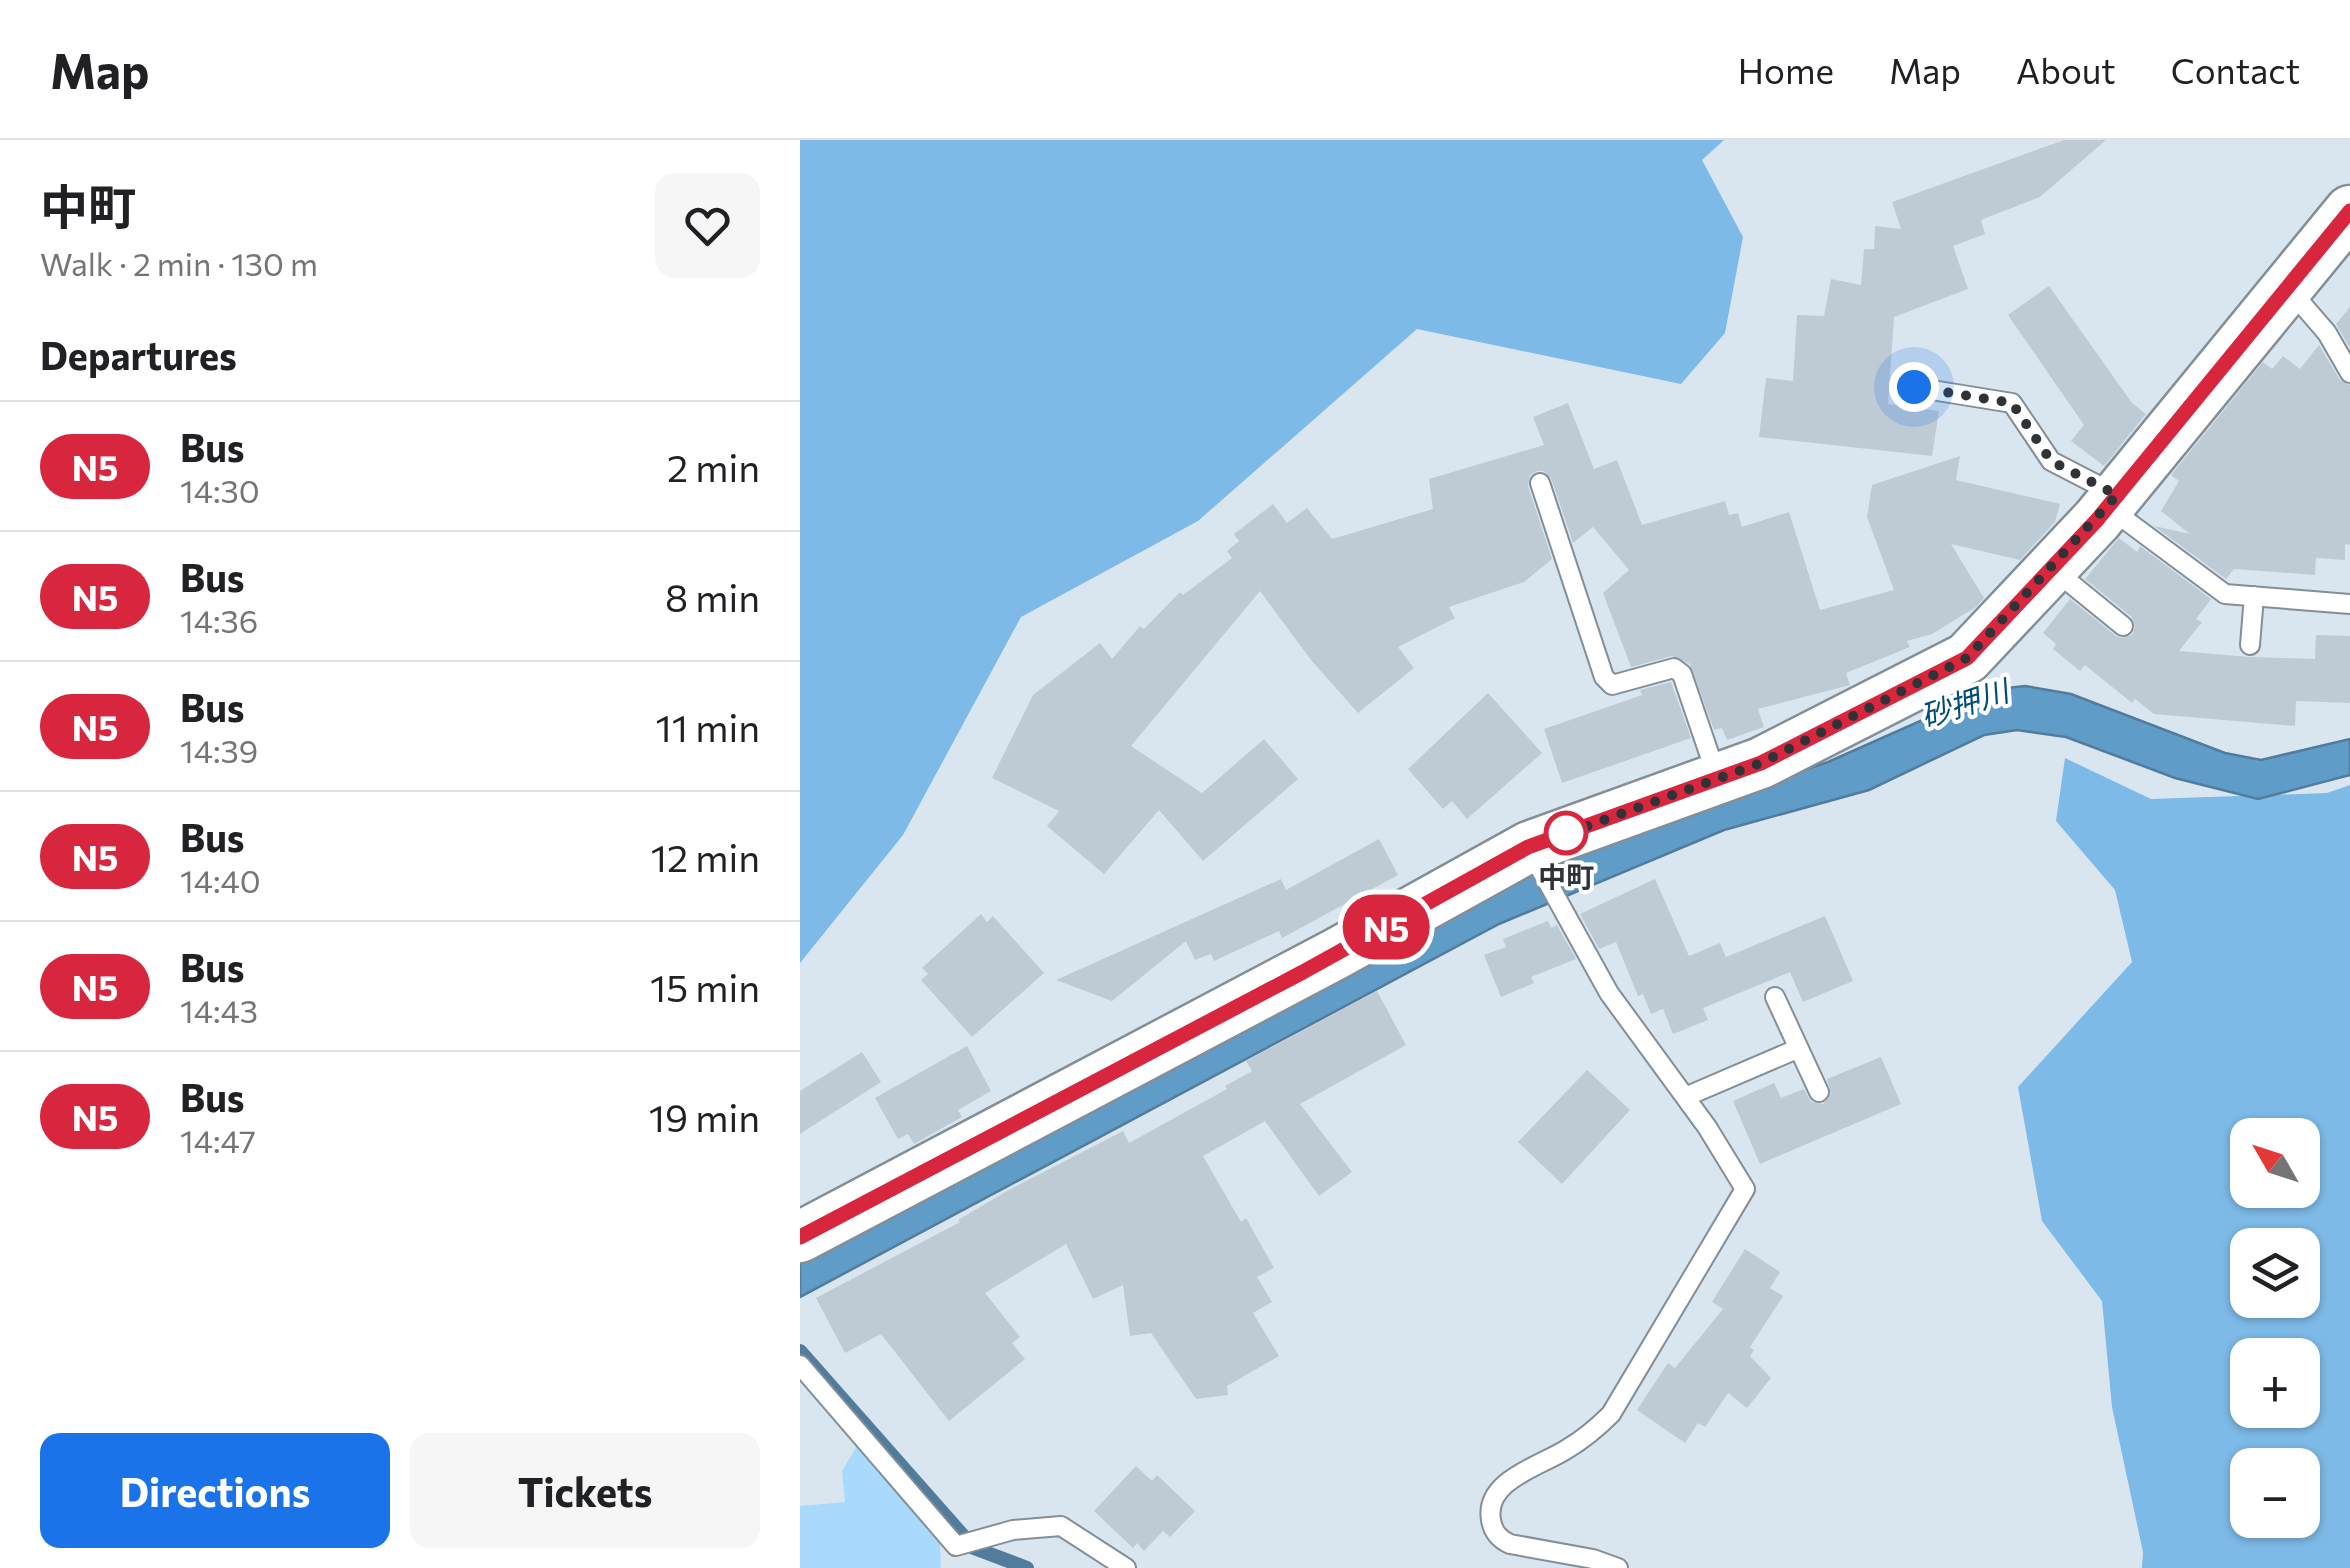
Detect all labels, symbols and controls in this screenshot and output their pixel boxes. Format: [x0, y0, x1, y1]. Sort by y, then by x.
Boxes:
text: Map [50, 40, 149, 99]
text: Home [1738, 48, 1834, 91]
text: Map [1889, 48, 1961, 91]
text: About [2016, 48, 2116, 91]
text: Contact [2171, 48, 2300, 91]
button: heart [655, 173, 760, 278]
text: 中町 [40, 176, 136, 235]
text: Walk · 2 min · 130 m [40, 243, 318, 283]
text: Departures [40, 331, 237, 378]
your location [1889, 362, 1939, 412]
text: Bus [180, 423, 245, 470]
text: 2 min [667, 443, 760, 490]
text: N5 [72, 445, 118, 488]
text: 14:30 [180, 470, 260, 510]
text: Bus [180, 553, 245, 600]
text: 8 min [665, 573, 760, 620]
text: N5 [72, 575, 118, 618]
text: 14:36 [180, 600, 258, 640]
water label: 砂押川 [1915, 670, 2015, 734]
text: Bus [180, 683, 245, 730]
text: 11 min [656, 703, 760, 750]
text: N5 [72, 705, 118, 748]
text: 14:39 [180, 730, 258, 770]
marker: 中町 [1545, 812, 1587, 854]
text: Bus [180, 813, 245, 860]
text: 12 min [651, 833, 760, 880]
text: N5 [72, 835, 118, 878]
place label: 中町 [1538, 859, 1594, 893]
text: 14:40 [180, 860, 261, 900]
line badge: N5 [1341, 894, 1431, 960]
text: N5 [1363, 906, 1409, 949]
text: Bus [180, 943, 245, 990]
text: 15 min [650, 963, 760, 1010]
text: N5 [72, 965, 118, 1008]
text: 14:43 [180, 990, 258, 1030]
text: Bus [180, 1073, 245, 1120]
text: 19 min [649, 1093, 760, 1140]
text: N5 [72, 1095, 118, 1138]
north arrow [2230, 1118, 2320, 1208]
map controls [2230, 1118, 2320, 1538]
text: 14:47 [180, 1120, 256, 1160]
button: layers [2230, 1228, 2320, 1318]
button: + [2230, 1338, 2320, 1428]
button: Directions [40, 1433, 390, 1548]
button: Tickets [410, 1433, 760, 1548]
button: − [2230, 1448, 2320, 1538]

